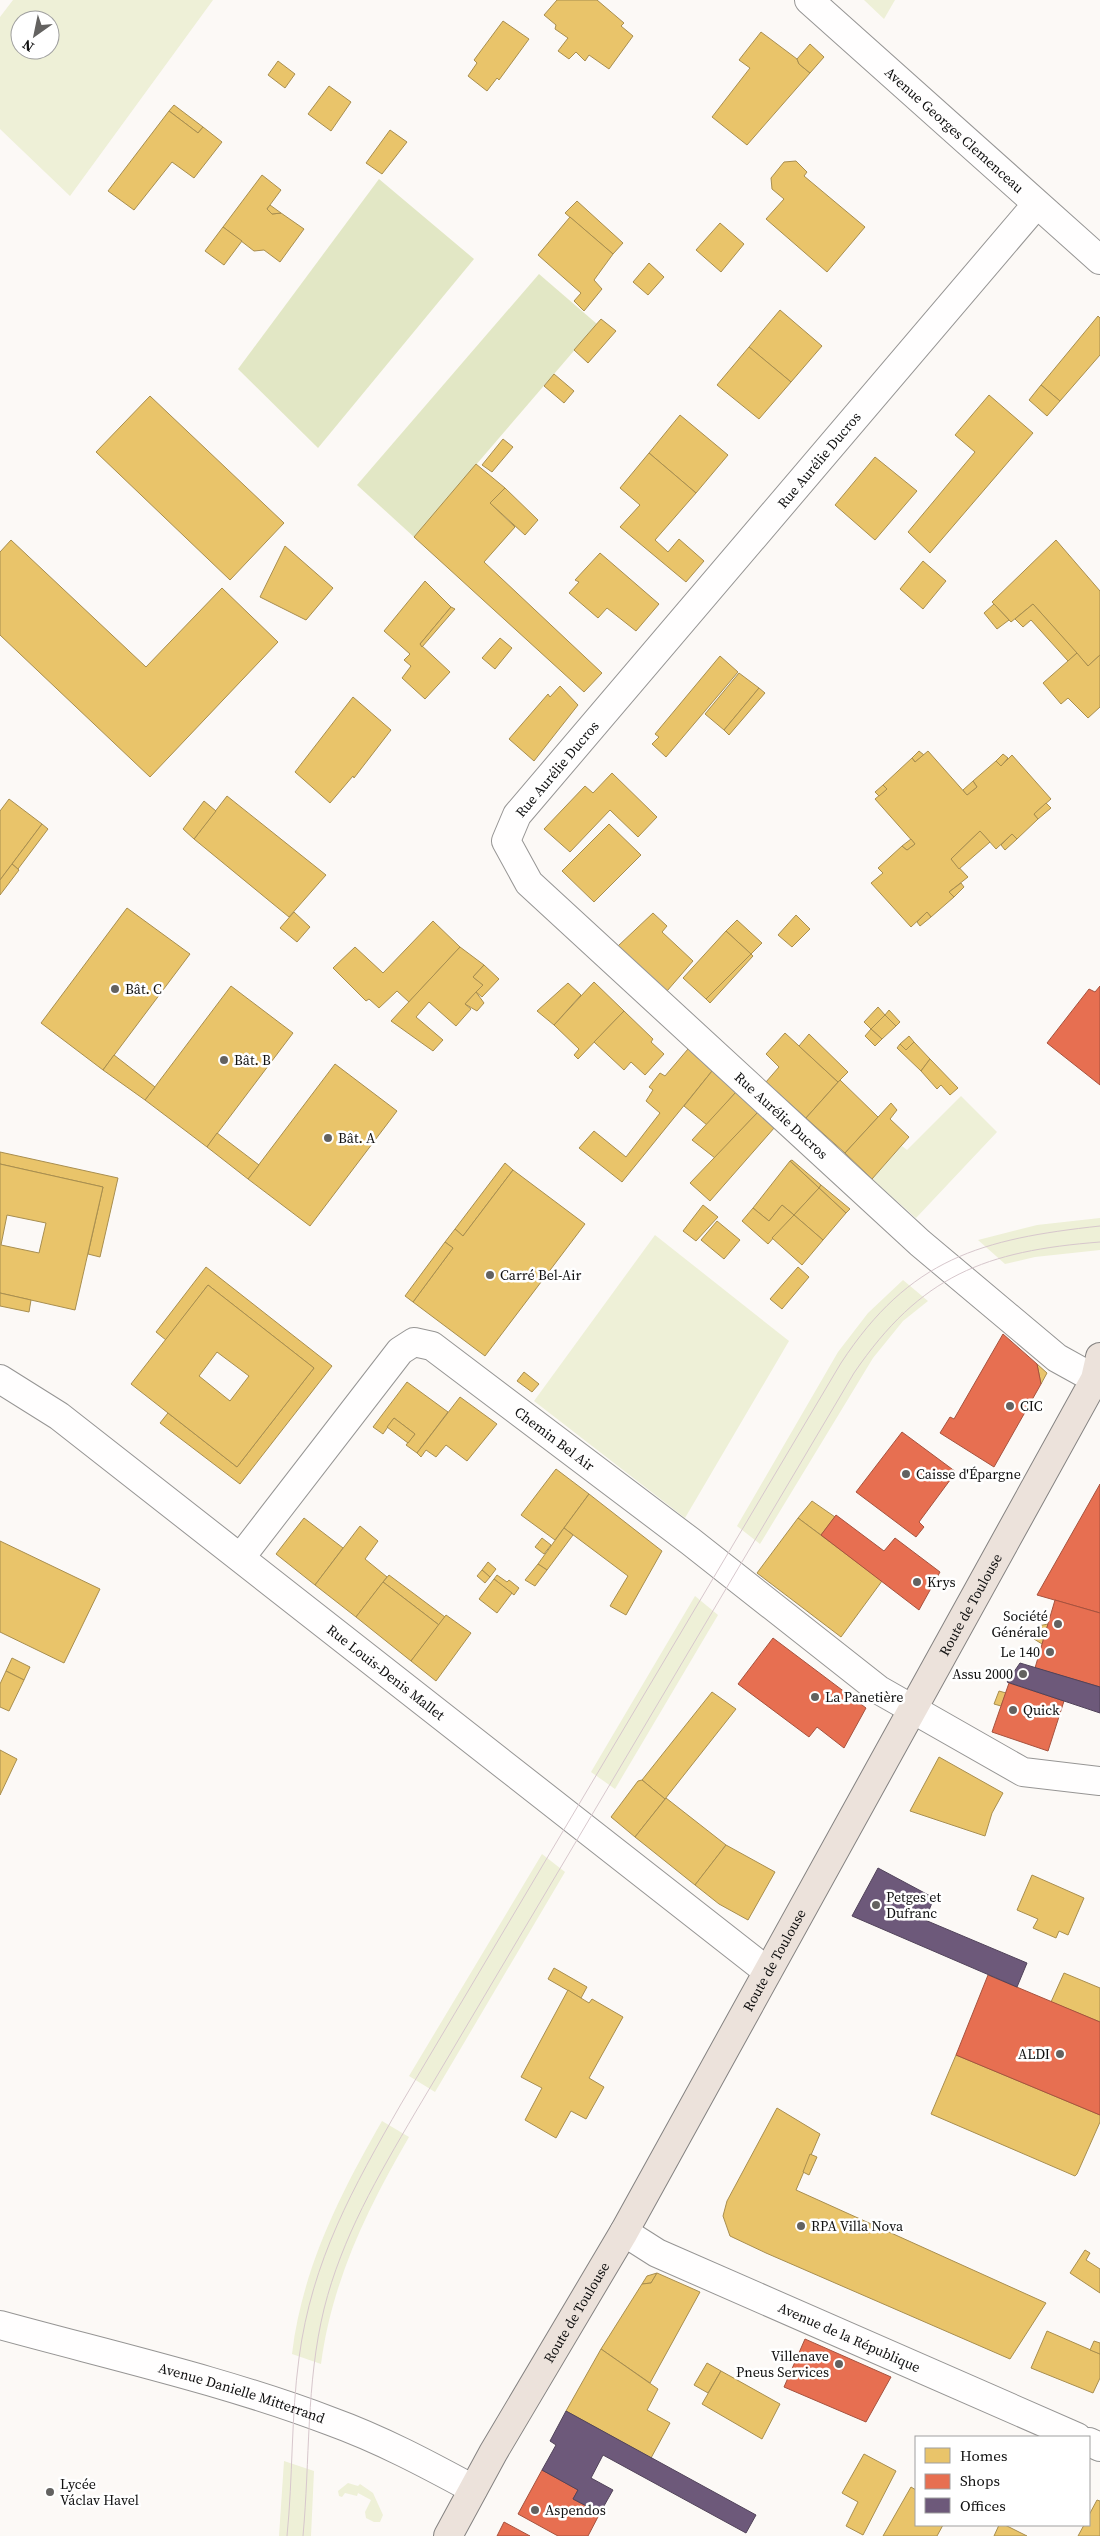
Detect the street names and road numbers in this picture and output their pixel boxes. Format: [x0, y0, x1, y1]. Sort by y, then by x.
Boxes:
street label: Avenue Georges Clemenceau [880, 62, 1028, 198]
street label: Rue Aurélie Ducros [773, 407, 865, 513]
street label: Rue Aurélie Ducros [511, 716, 603, 822]
street label: Rue Aurélie Ducros [730, 1067, 832, 1163]
street label: Chemin Bel Air [510, 1402, 599, 1476]
street label: Route de Toulouse [934, 1550, 1007, 1659]
street label: Rue Louis-Denis Mallet [323, 1620, 449, 1725]
street label: Route de Toulouse [738, 1905, 810, 2015]
street label: Route de Toulouse [539, 2258, 614, 2366]
street label: Avenue de la République [775, 2297, 924, 2377]
street label: Avenue Danielle Mitterrand [156, 2358, 328, 2428]

